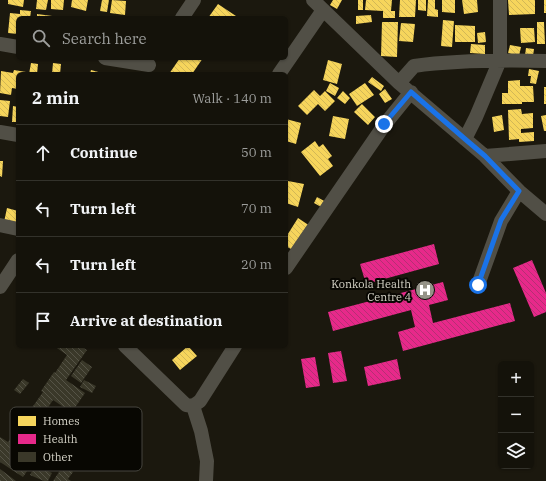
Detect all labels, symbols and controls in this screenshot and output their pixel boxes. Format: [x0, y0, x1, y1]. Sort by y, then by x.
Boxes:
search box [16, 16, 288, 60]
icon: search [30, 27, 52, 49]
text: Search here [62, 29, 147, 48]
text: 2 min [32, 87, 80, 109]
text: Walk · 140 m [193, 90, 272, 107]
route end [375, 115, 393, 133]
icon: ahead [32, 142, 54, 164]
text: Continue [70, 143, 137, 162]
text: 50 m [241, 144, 272, 161]
icon: left [32, 198, 54, 220]
text: Turn left [70, 199, 136, 218]
text: 70 m [241, 200, 272, 217]
icon: left [32, 254, 54, 276]
text: Turn left [70, 255, 136, 274]
text: 20 m [241, 256, 272, 273]
route start [469, 276, 487, 294]
place label: Konkola Health Centre 4 [331, 277, 411, 304]
hospital icon: Konkola Health Centre 4 [414, 279, 436, 301]
icon: arrive [32, 310, 54, 332]
text: Arrive at destination [70, 311, 222, 330]
map controls [498, 361, 534, 469]
button: + [498, 361, 534, 397]
button: − [498, 397, 534, 433]
legend [10, 407, 142, 471]
text: Homes [43, 414, 80, 428]
text: Health [43, 432, 78, 446]
button: layers [498, 433, 534, 469]
text: Other [43, 450, 73, 464]

